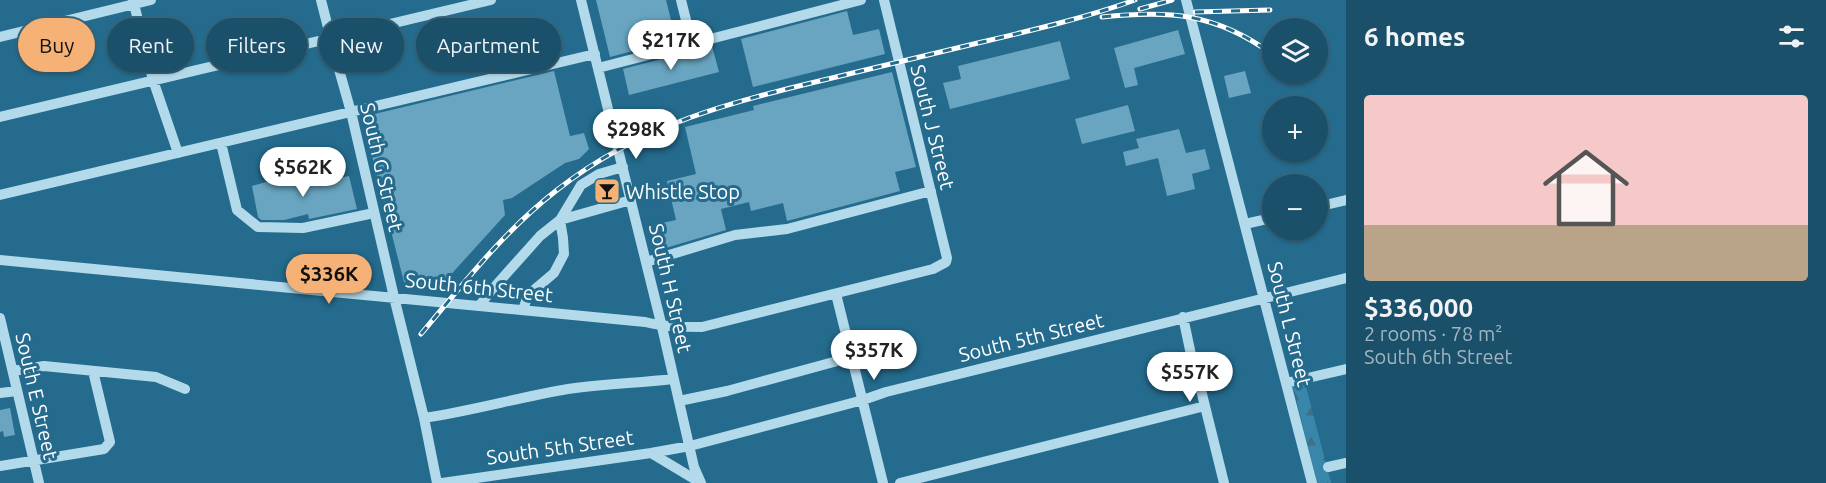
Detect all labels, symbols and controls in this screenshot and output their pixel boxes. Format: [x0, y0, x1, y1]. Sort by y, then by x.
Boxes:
chip: Buy [18, 18, 95, 72]
chip: Rent [107, 18, 194, 72]
chip: Filters [206, 18, 307, 72]
chip: New [319, 18, 404, 72]
chip: Apartment [416, 18, 561, 72]
map controls [1262, 18, 1328, 240]
button: layers [1262, 18, 1328, 84]
pin: $217K [629, 20, 713, 71]
icon: filters [1775, 20, 1808, 53]
text: 6 homes [1364, 22, 1465, 51]
text: $217K [642, 28, 700, 51]
street label: South J Street [906, 62, 960, 192]
button: + [1262, 96, 1328, 162]
street label: South G Street [356, 101, 408, 234]
pin: $298K [594, 109, 678, 160]
text: $298K [607, 117, 665, 140]
icon: home [1532, 134, 1640, 242]
pin: $562K [261, 147, 345, 198]
text: $562K [274, 155, 332, 178]
button: − [1262, 174, 1328, 240]
bar icon: Whistle Stop [592, 176, 622, 206]
place label: Whistle Stop [626, 180, 740, 203]
street label: South H Street [645, 221, 697, 355]
pin: $336K [287, 254, 371, 305]
street label: South L Street [1263, 259, 1317, 389]
text: $336K [300, 262, 358, 285]
street label: South 6th Street [404, 268, 554, 306]
text: $336,000 [1364, 293, 1473, 322]
street label: South 5th Street [956, 308, 1106, 366]
text: 2 rooms · 78 m² [1364, 322, 1502, 345]
pin: $357K [832, 330, 916, 381]
street label: South E Street [11, 331, 63, 462]
text: $357K [845, 338, 903, 361]
text: South 6th Street [1364, 345, 1512, 368]
pin: $557K [1148, 352, 1232, 403]
text: $557K [1161, 360, 1219, 383]
street label: South 5th Street [485, 425, 635, 469]

